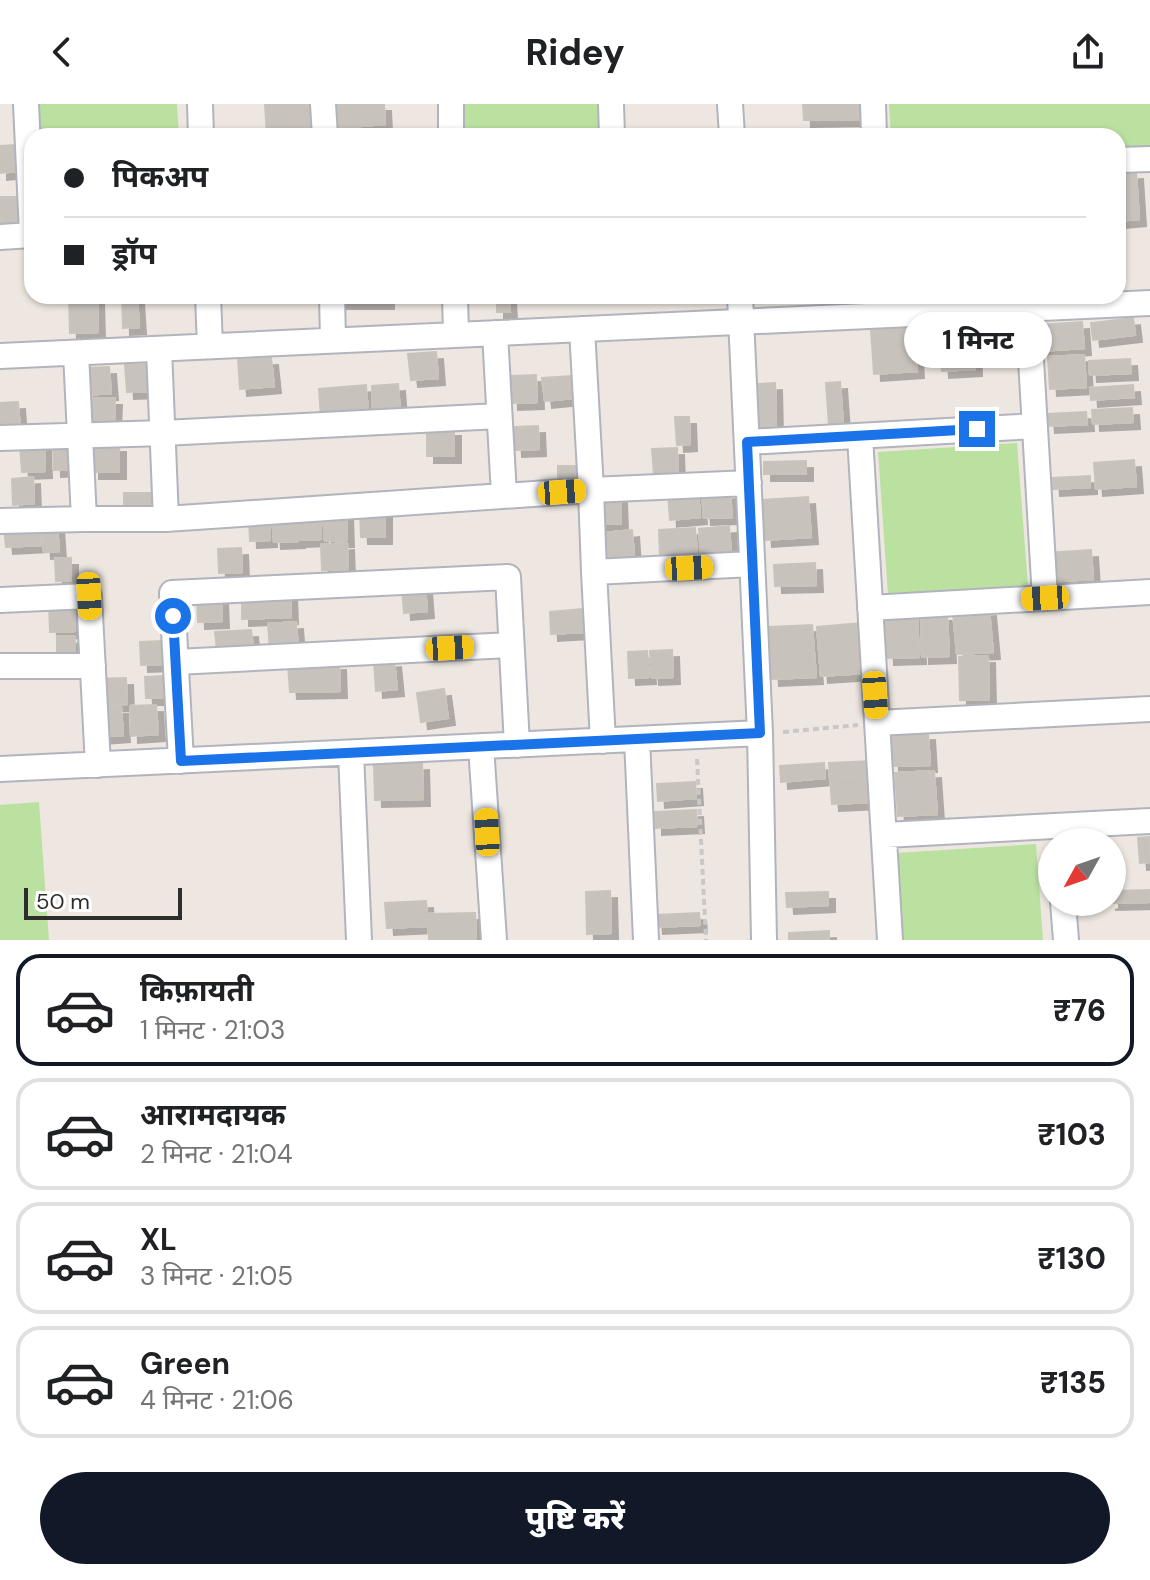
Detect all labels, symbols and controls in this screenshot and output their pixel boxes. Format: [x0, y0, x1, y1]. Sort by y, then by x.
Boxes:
text: Ridey [525, 29, 625, 76]
icon: back [40, 30, 84, 74]
icon: share [1066, 30, 1110, 74]
text: पिकअप [112, 157, 208, 196]
text: ड्रॉप [112, 234, 156, 273]
callout: 1 मिनट [903, 313, 1051, 369]
text: 1 मिनट [942, 323, 1014, 357]
route end [959, 411, 995, 447]
car [537, 478, 587, 506]
car [664, 555, 714, 581]
car [76, 571, 102, 621]
car [1020, 585, 1070, 611]
route start [155, 598, 191, 634]
car [425, 635, 475, 661]
car [861, 670, 889, 720]
car [474, 807, 500, 857]
north arrow [1038, 828, 1126, 916]
map controls [1038, 828, 1126, 916]
scale bar [24, 884, 182, 920]
text: 50 m [36, 887, 90, 916]
text: किफ़ायती [140, 971, 254, 1010]
icon: car [44, 974, 116, 1046]
text: ₹76 [1053, 991, 1106, 1030]
text: 1 मिनट · 21:03 [140, 1013, 285, 1047]
text: आरामदायक [140, 1095, 286, 1134]
icon: car [44, 1098, 116, 1170]
text: ₹103 [1037, 1115, 1106, 1154]
text: 2 मिनट · 21:04 [140, 1137, 293, 1171]
text: XL [140, 1220, 177, 1259]
icon: car [44, 1222, 116, 1294]
text: ₹130 [1037, 1239, 1106, 1278]
text: 3 मिनट · 21:05 [140, 1259, 293, 1293]
text: Green [140, 1344, 230, 1383]
icon: car [44, 1346, 116, 1418]
text: ₹135 [1040, 1363, 1106, 1402]
text: 4 मिनट · 21:06 [140, 1383, 294, 1417]
button: पुष्टि करें [40, 1472, 1110, 1564]

